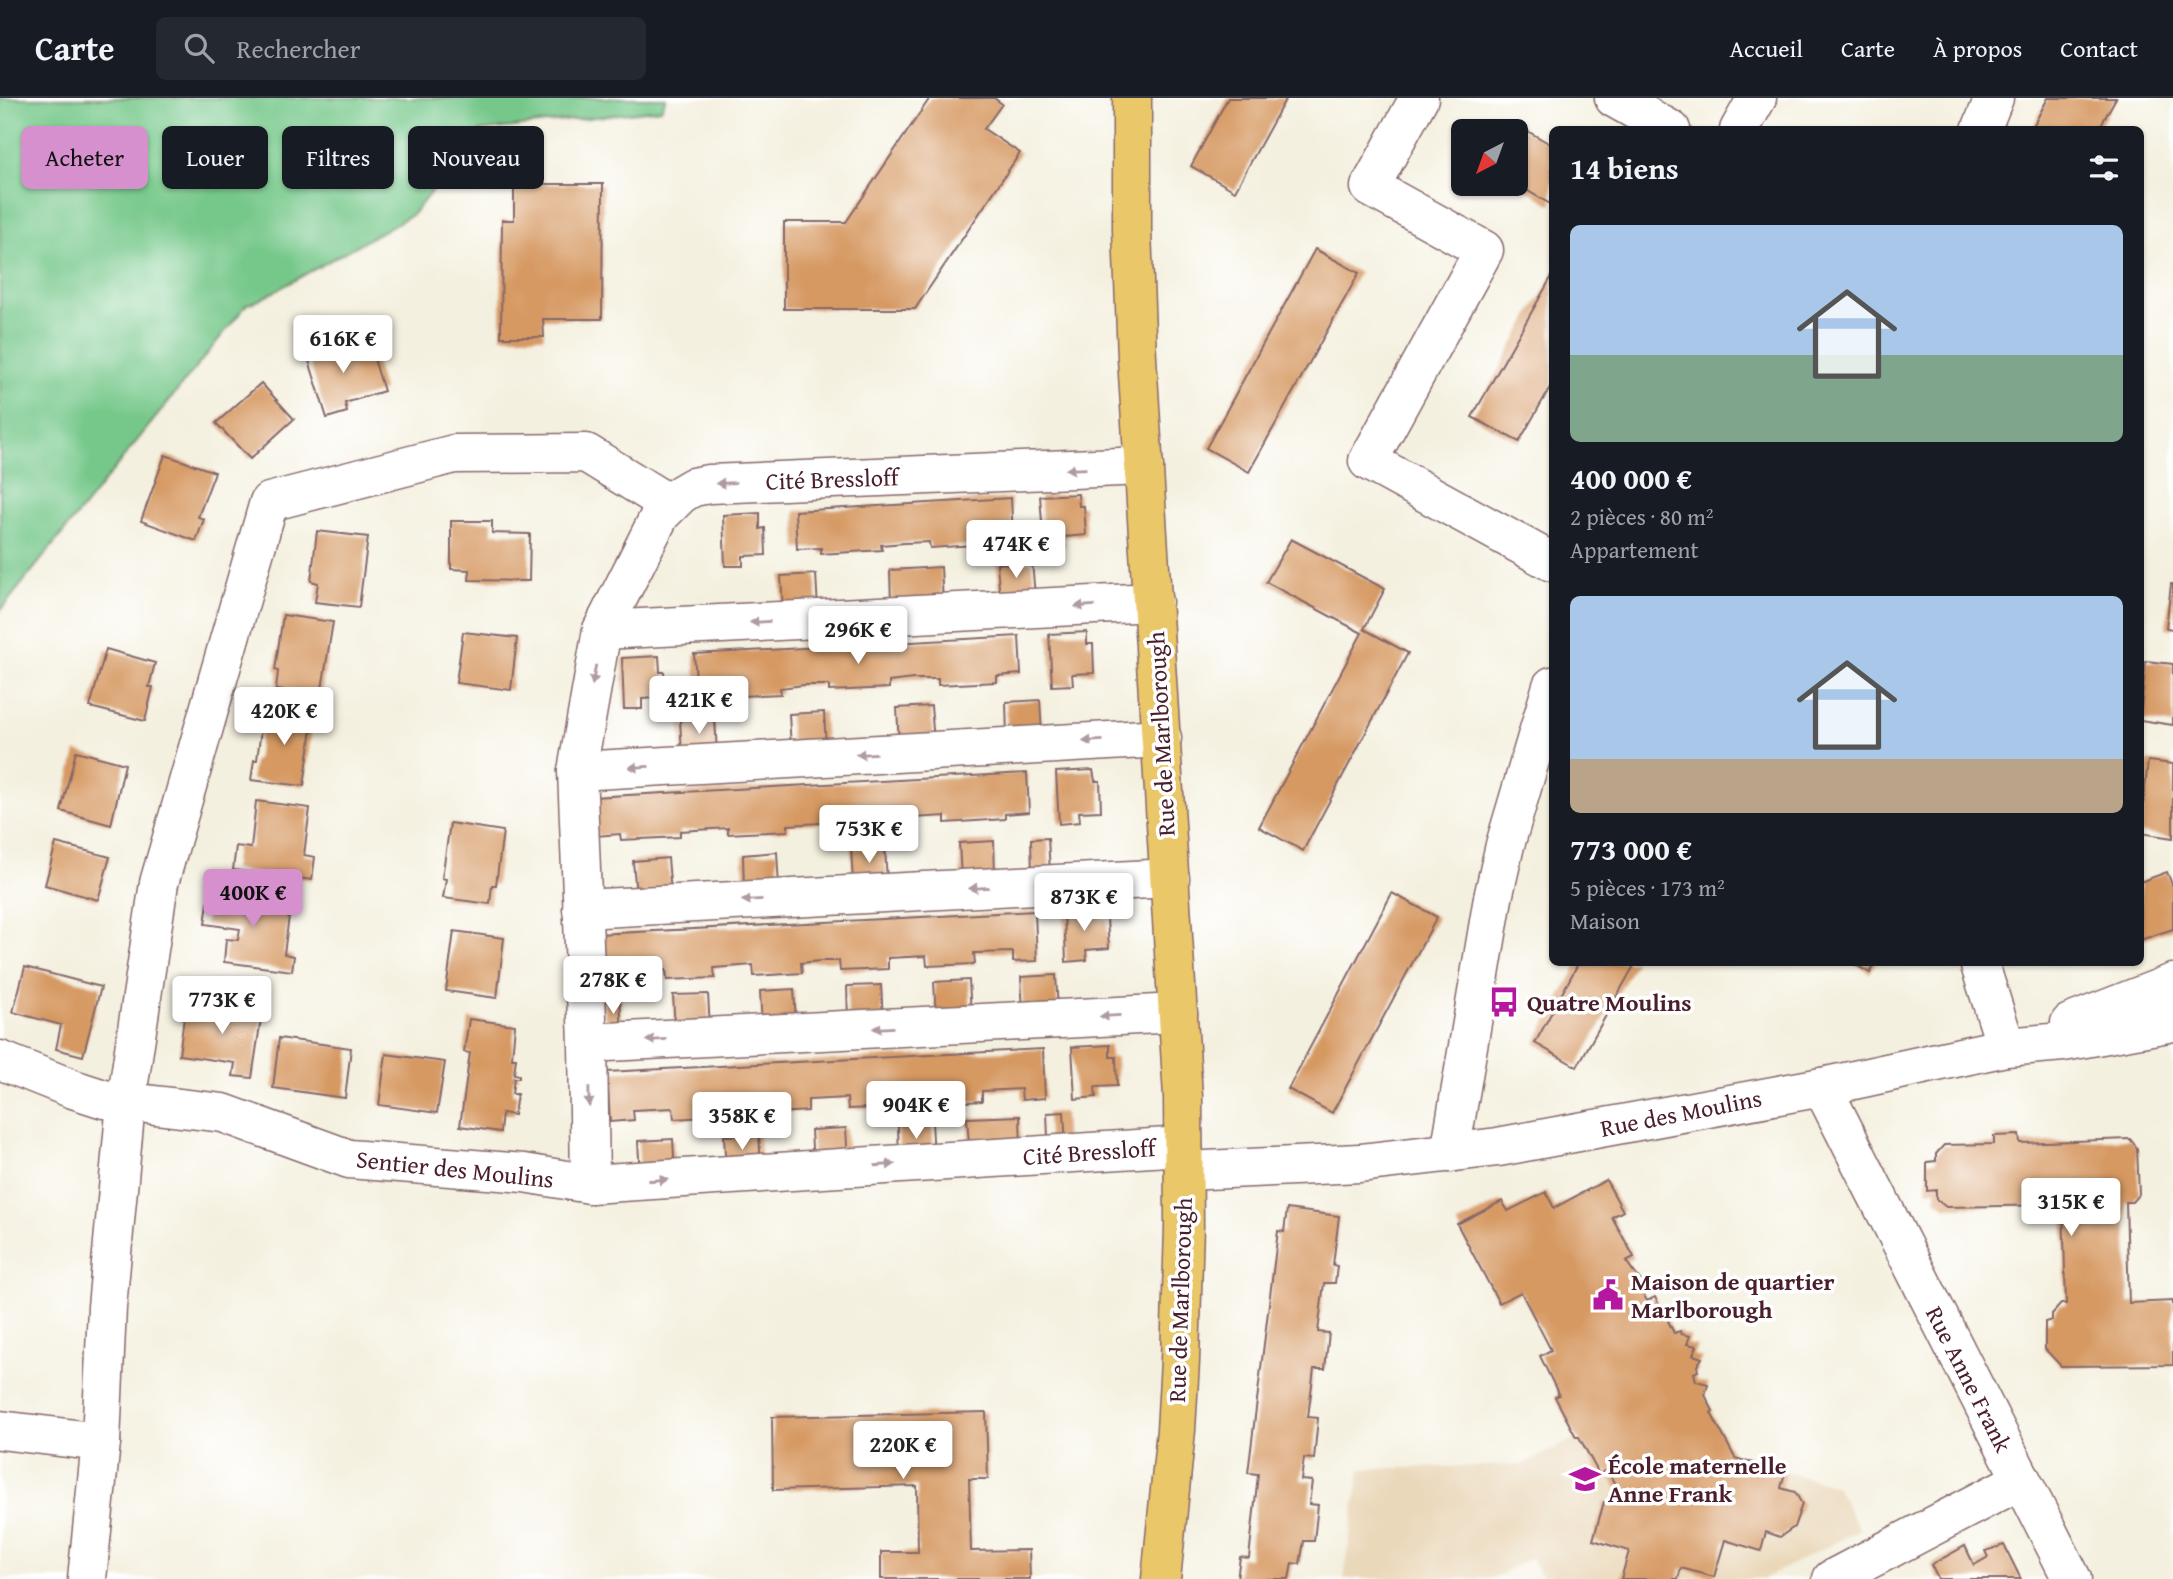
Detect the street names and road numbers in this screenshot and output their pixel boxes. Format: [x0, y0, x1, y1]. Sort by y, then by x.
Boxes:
street label: Cité Bressloff [765, 459, 901, 499]
street label: Rue de Marlborough [1138, 630, 1184, 837]
street label: Rue des Moulins [1597, 1080, 1765, 1146]
street label: Cité Bressloff [1022, 1130, 1159, 1174]
street label: Sentier des Moulins [355, 1141, 555, 1197]
street label: Rue de Marlborough [1159, 1196, 1201, 1403]
street label: Rue Anne Frank [1917, 1300, 2021, 1459]

